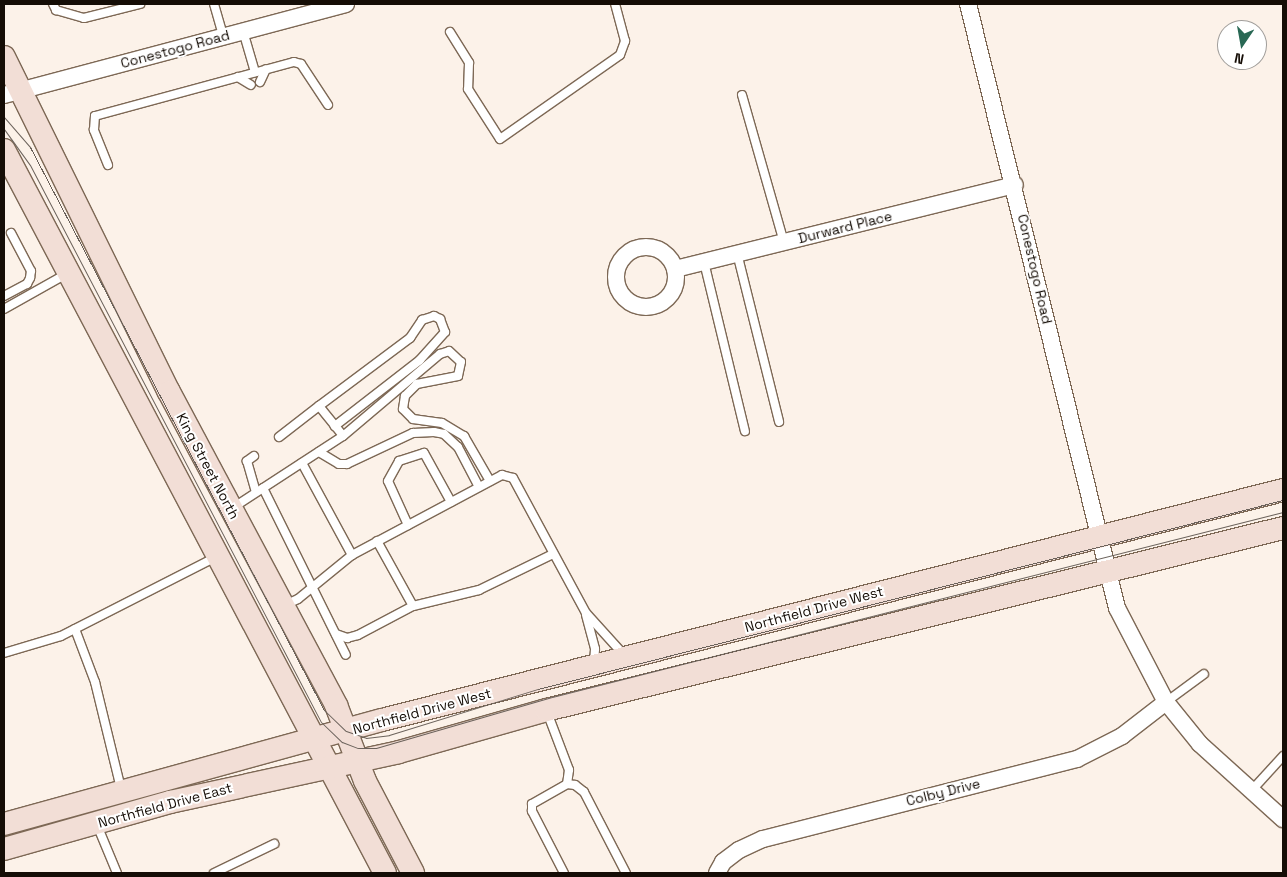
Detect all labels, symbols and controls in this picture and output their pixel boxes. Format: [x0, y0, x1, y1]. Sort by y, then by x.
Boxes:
north arrow [1217, 20, 1267, 70]
street label: Conestogo Road [119, 26, 231, 72]
text: N [1233, 49, 1246, 68]
street label: Durward Place [796, 207, 894, 247]
street label: Conestogo Road [1014, 212, 1056, 326]
street label: King Street North [173, 410, 243, 522]
street label: Northfield Drive West [743, 582, 885, 636]
street label: Northfield Drive West [351, 684, 493, 738]
street label: Colby Drive [904, 775, 982, 809]
street label: Northfield Drive East [96, 779, 234, 831]

